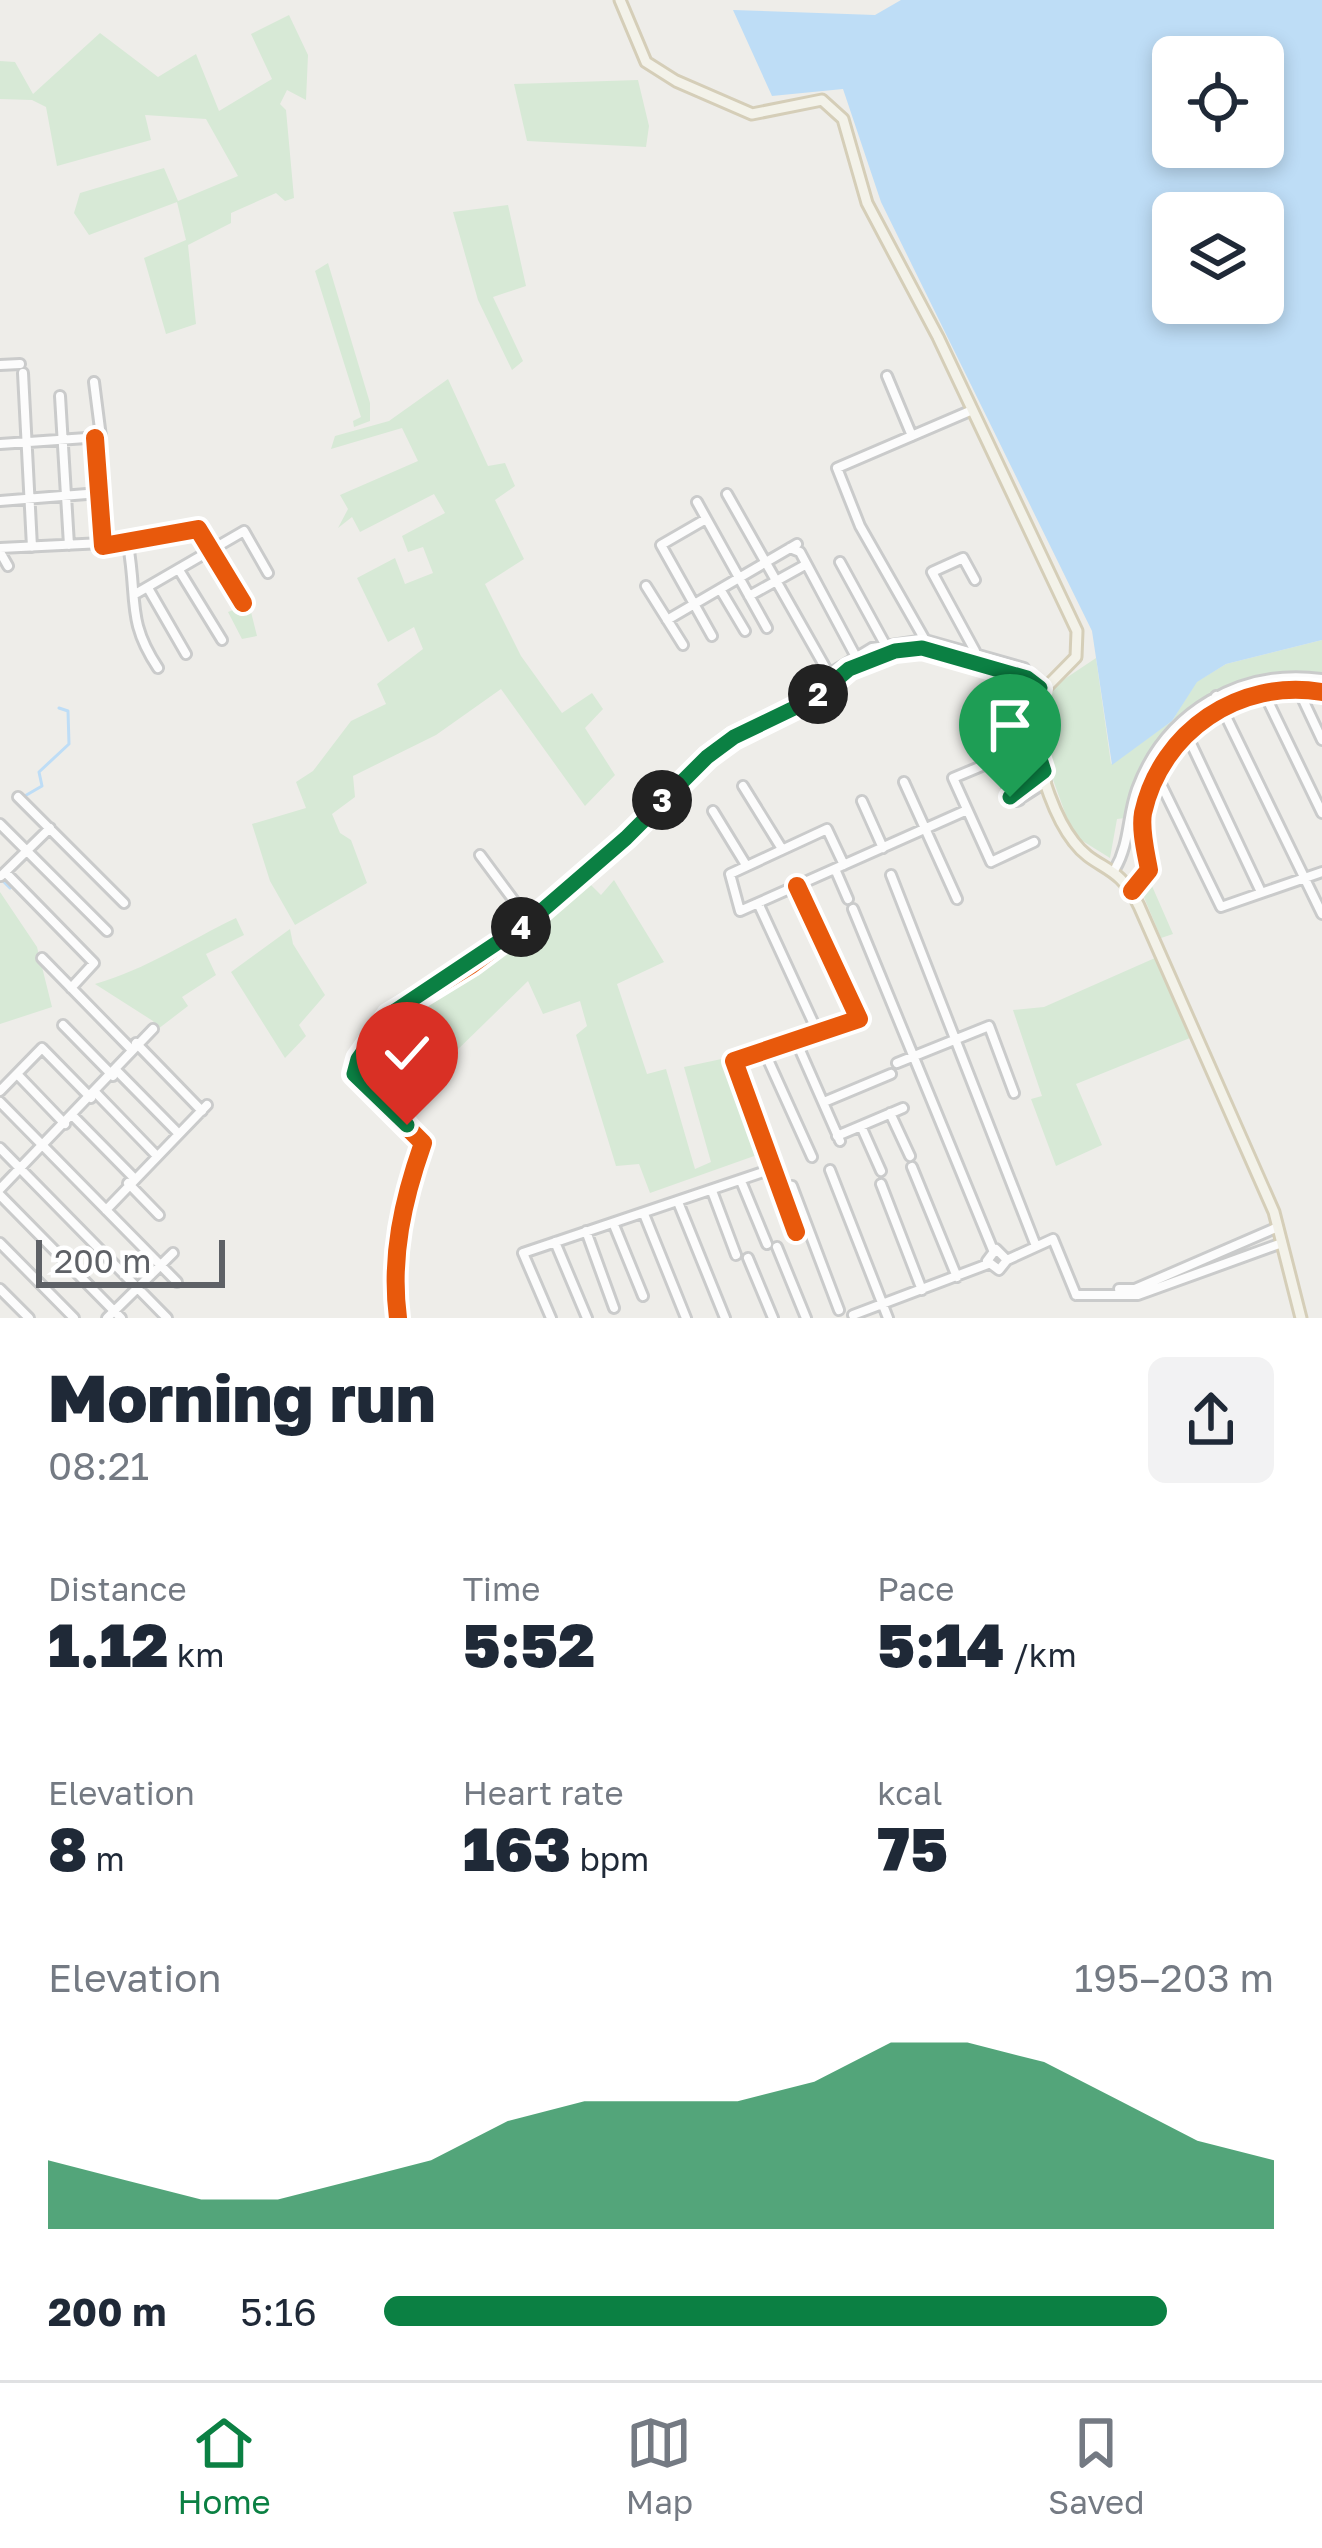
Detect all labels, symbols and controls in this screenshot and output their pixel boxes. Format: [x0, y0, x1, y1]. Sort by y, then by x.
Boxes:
map controls [1152, 36, 1284, 324]
button: locate [1152, 36, 1284, 168]
button: layers [1152, 192, 1284, 324]
pin: 2 [788, 664, 848, 724]
text: 2 [808, 674, 828, 713]
pin [959, 674, 1061, 797]
icon: arrive [977, 692, 1043, 758]
pin: 3 [632, 770, 692, 830]
text: 3 [652, 780, 672, 819]
pin: 4 [491, 897, 551, 957]
text: 4 [511, 907, 531, 946]
pin [356, 1002, 458, 1125]
icon: check [374, 1020, 440, 1086]
scale bar [36, 1234, 225, 1287]
text: 200 m [54, 1241, 152, 1280]
text: Morning run [48, 1357, 436, 1437]
button: share [1148, 1357, 1274, 1483]
text: 08:21 [48, 1442, 149, 1489]
text: Distance [48, 1569, 187, 1608]
text: Time [463, 1569, 540, 1608]
text: Pace [877, 1569, 954, 1608]
text: 1.12 [48, 1608, 168, 1680]
text: 5:52 [463, 1608, 595, 1680]
text: 5:14 [877, 1608, 1005, 1680]
text: km [168, 1635, 224, 1674]
text: /km [1005, 1635, 1077, 1674]
text: Elevation [48, 1773, 195, 1812]
text: Heart rate [463, 1773, 624, 1812]
text: kcal [877, 1773, 943, 1812]
text: 8 [48, 1812, 87, 1884]
text: 163 [463, 1812, 571, 1884]
text: 75 [877, 1812, 948, 1884]
text: m [87, 1839, 125, 1878]
text: bpm [571, 1839, 649, 1878]
text: Elevation [48, 1954, 221, 2001]
text: 195–203 m [1074, 1954, 1274, 2001]
text: 200 m [48, 2288, 166, 2335]
text: 5:16 [240, 2288, 317, 2335]
tab: Home [178, 2410, 271, 2521]
tab: Map [626, 2410, 693, 2521]
tab: Saved [1048, 2410, 1144, 2521]

